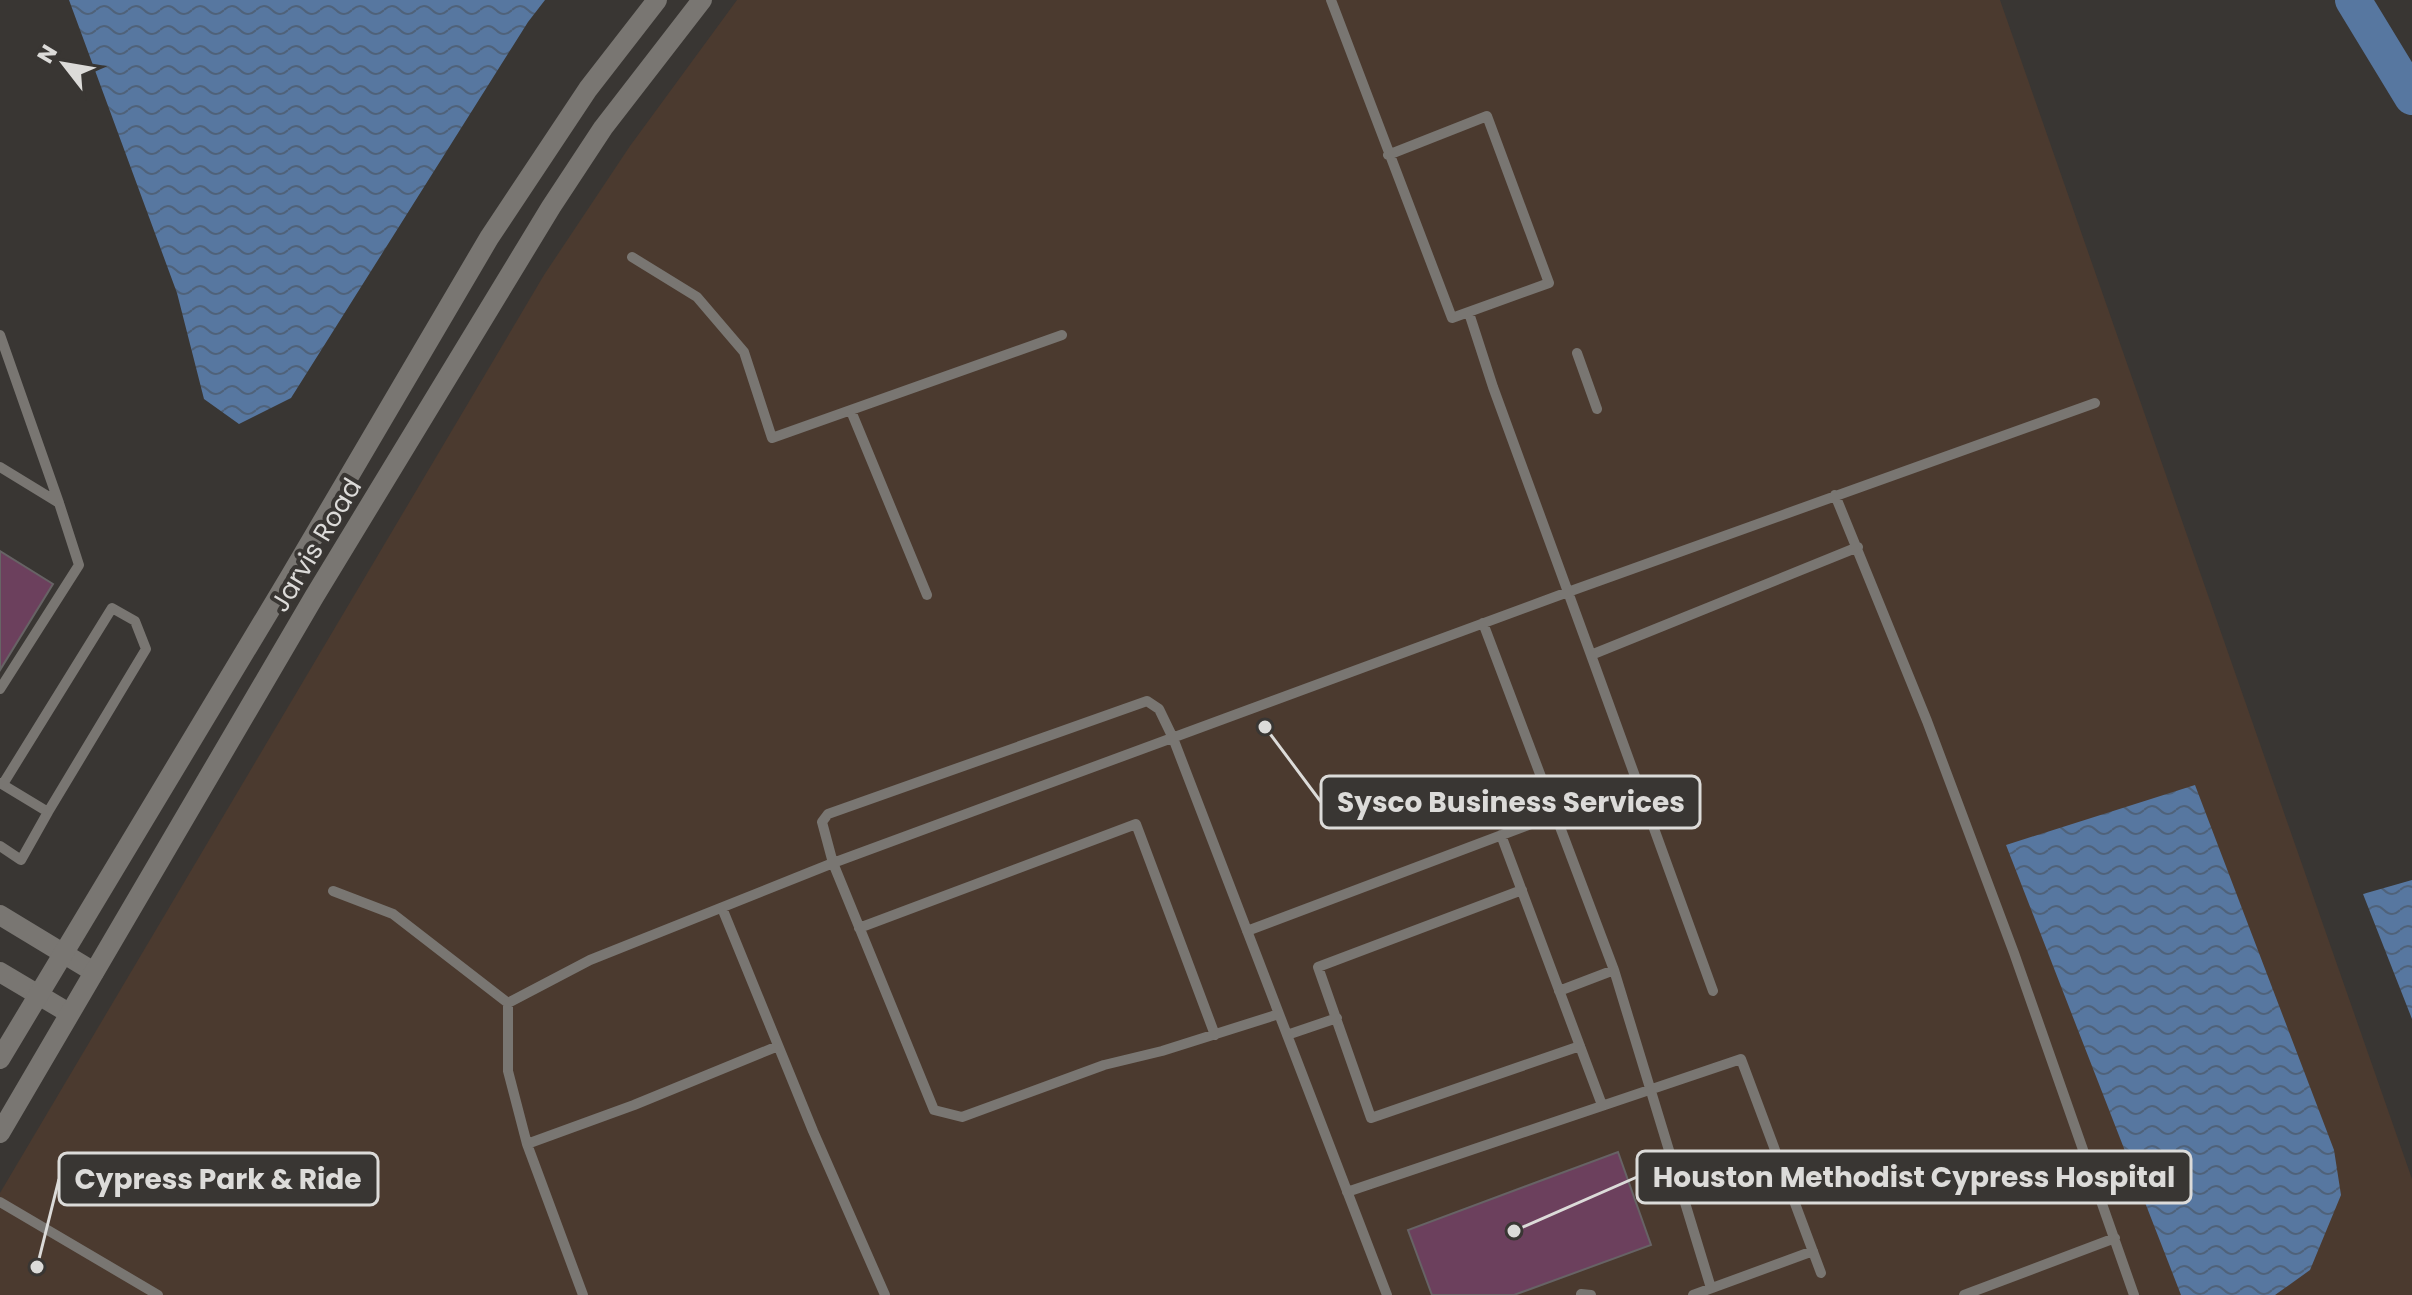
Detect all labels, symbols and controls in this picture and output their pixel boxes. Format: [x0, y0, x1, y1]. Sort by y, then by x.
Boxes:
north arrow [24, 24, 104, 104]
text: N [30, 39, 65, 69]
street label: Jarvis Road [262, 471, 370, 619]
callout: Sysco Business Services [1321, 776, 1700, 828]
text: Sysco Business Services [1337, 783, 1685, 822]
callout: Houston Methodist Cypress Hospital [1637, 1151, 2191, 1203]
callout: Cypress Park & Ride [59, 1153, 378, 1205]
text: Houston Methodist Cypress Hospital [1653, 1158, 2175, 1197]
text: Cypress Park & Ride [74, 1160, 362, 1199]

